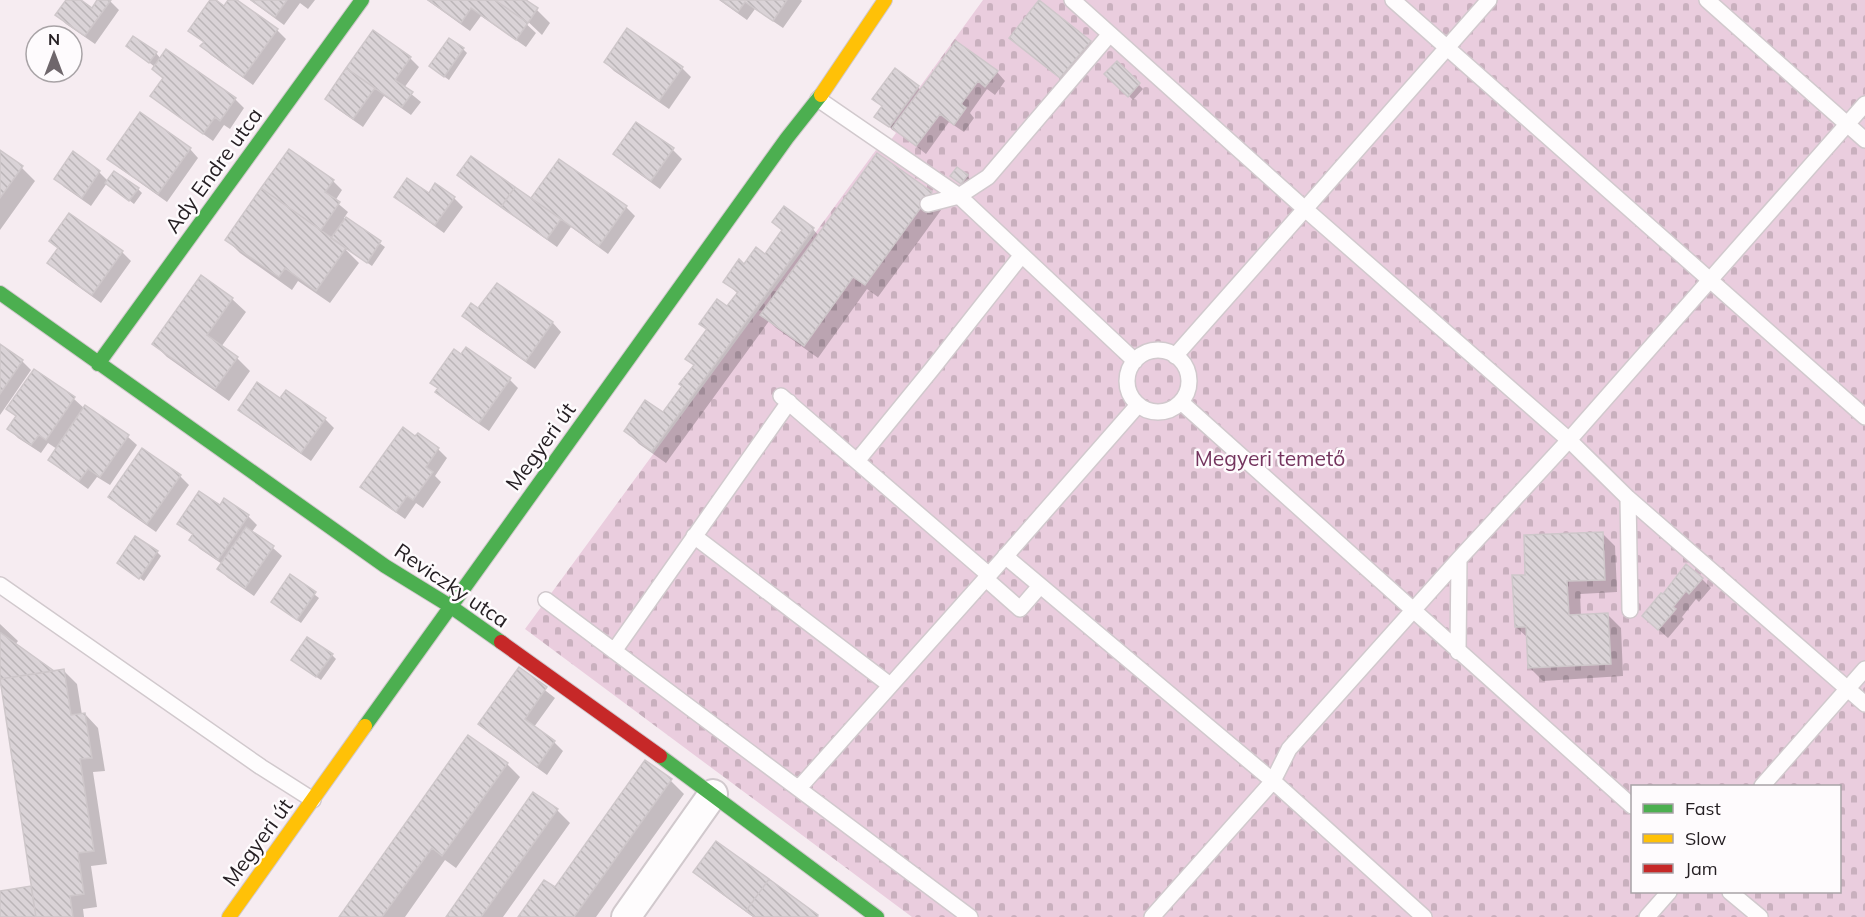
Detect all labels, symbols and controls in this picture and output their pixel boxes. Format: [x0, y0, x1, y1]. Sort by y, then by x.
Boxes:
north arrow [24, 24, 84, 84]
text: N [48, 29, 60, 49]
street label: Ady Endre utca [159, 102, 267, 238]
street label: Megyeri út [499, 397, 581, 495]
park label: Megyeri temető [1195, 445, 1345, 471]
street label: Reviczky utca [390, 537, 514, 633]
legend [1631, 785, 1841, 893]
street label: Megyeri út [216, 793, 298, 891]
text: Fast [1685, 797, 1721, 820]
text: Slow [1685, 827, 1727, 850]
text: Jam [1685, 857, 1718, 880]

